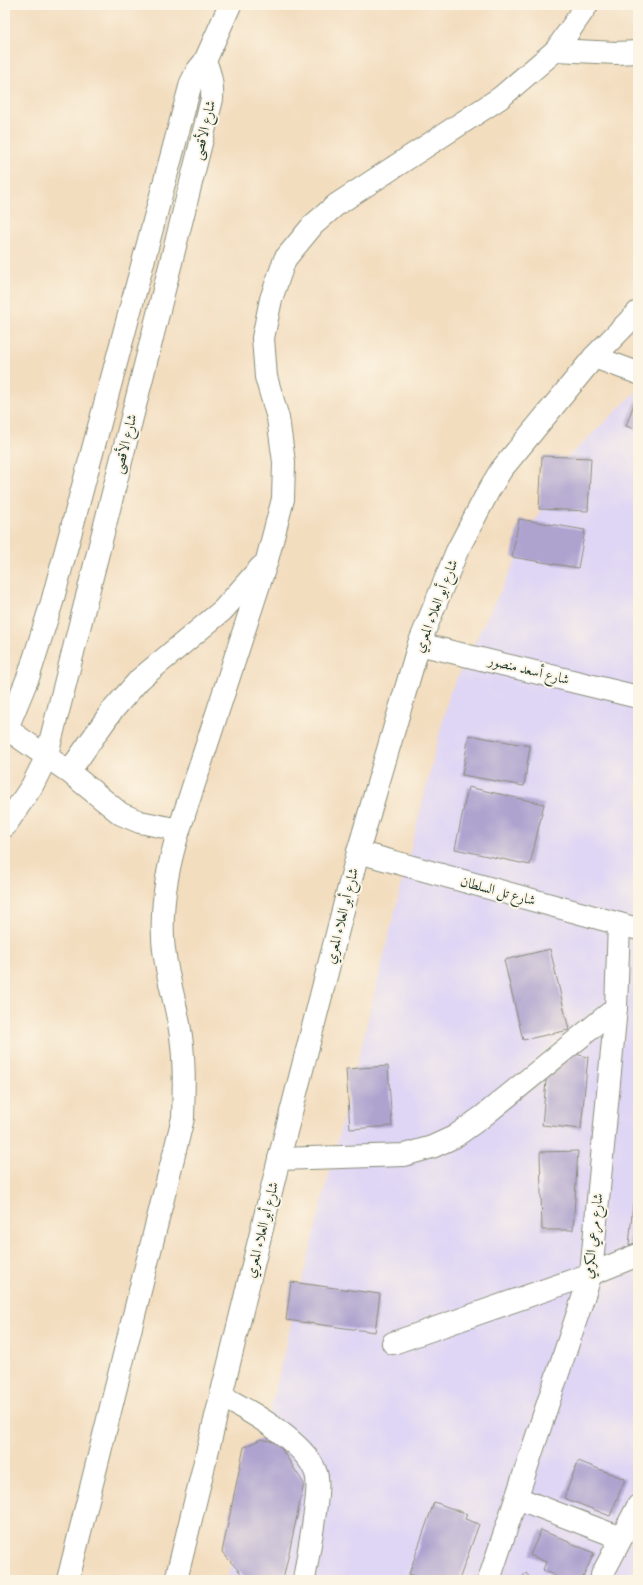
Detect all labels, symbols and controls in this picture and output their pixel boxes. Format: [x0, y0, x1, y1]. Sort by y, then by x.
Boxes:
street label: شارع الأقصى [187, 98, 222, 162]
street label: شارع الأقصى [107, 412, 144, 476]
street label: شارع أبو العلاء المعري [409, 556, 464, 656]
street label: شارع أسعد منصور [484, 649, 572, 691]
street label: شارع أبو العلاء المعري [320, 866, 365, 967]
street label: شارع تل السلطان [458, 873, 537, 912]
street label: شارع أبو العلاء المعري [240, 1180, 285, 1281]
street label: شارع مرعي الكرمي [579, 1192, 610, 1280]

